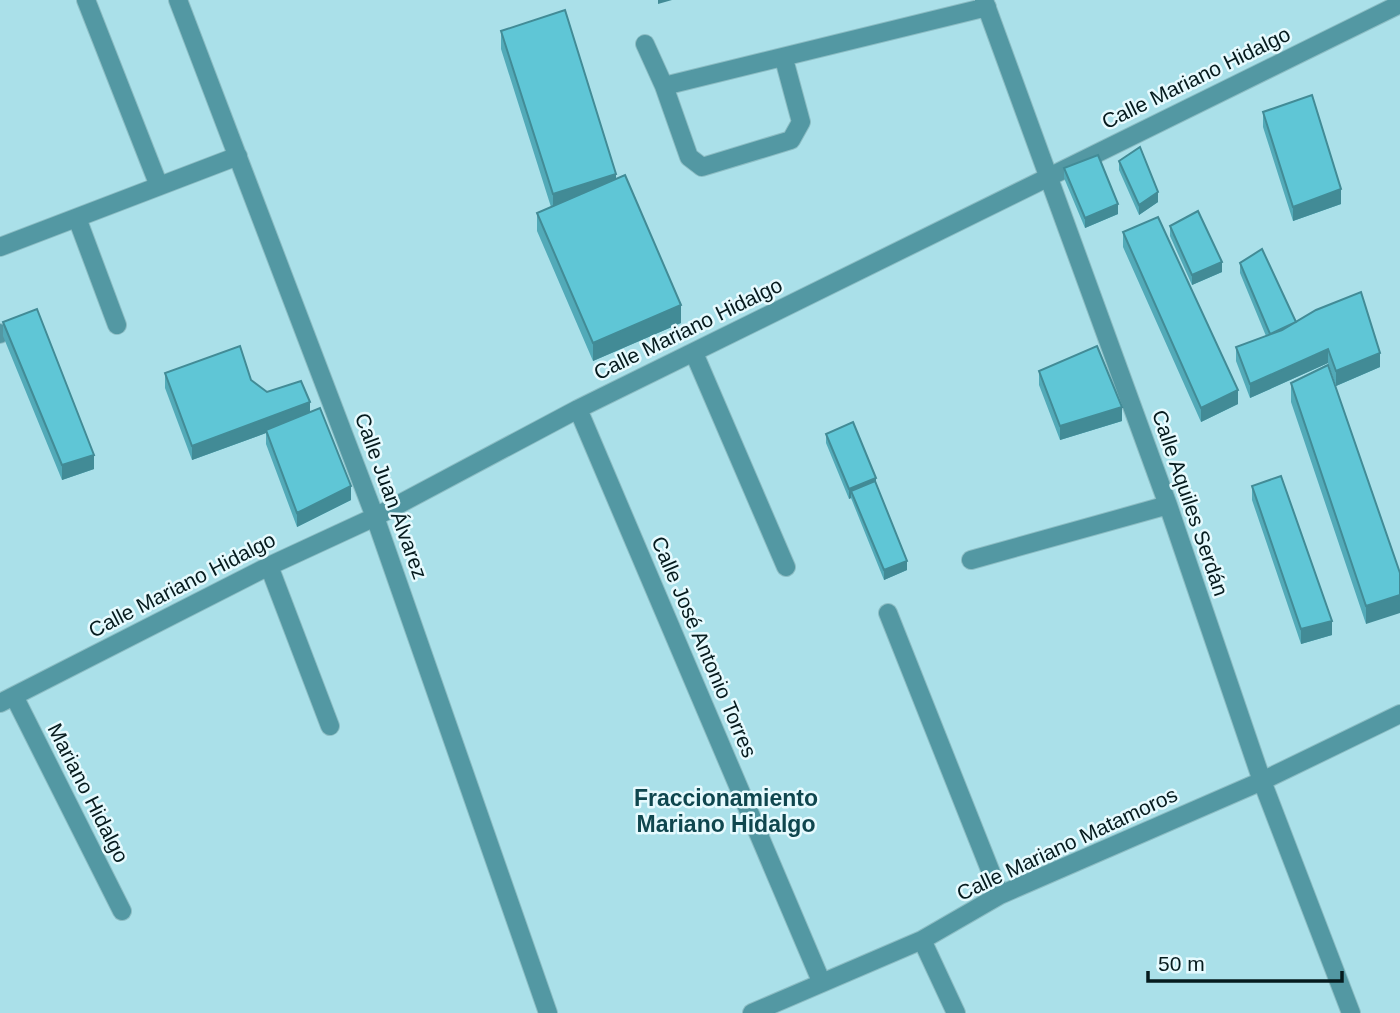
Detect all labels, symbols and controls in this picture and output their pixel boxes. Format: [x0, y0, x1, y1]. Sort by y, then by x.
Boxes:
street label: Calle Mariano Hidalgo [1098, 22, 1294, 133]
street label: Calle Mariano Hidalgo [590, 273, 786, 384]
street label: Calle Aquiles Serdán [1148, 407, 1233, 599]
street label: Calle Juan Álvarez [351, 410, 432, 582]
street label: Calle Mariano Hidalgo [85, 527, 279, 642]
street label: Calle José Antonio Torres [647, 533, 761, 761]
street label: Mariano Hidalgo [43, 719, 133, 866]
street label: Calle Mariano Matamoros [953, 782, 1181, 905]
district label: Fraccionamiento Mariano Hidalgo [634, 785, 818, 837]
scale bar [1148, 940, 1342, 984]
text: 50 m [1158, 952, 1205, 975]

